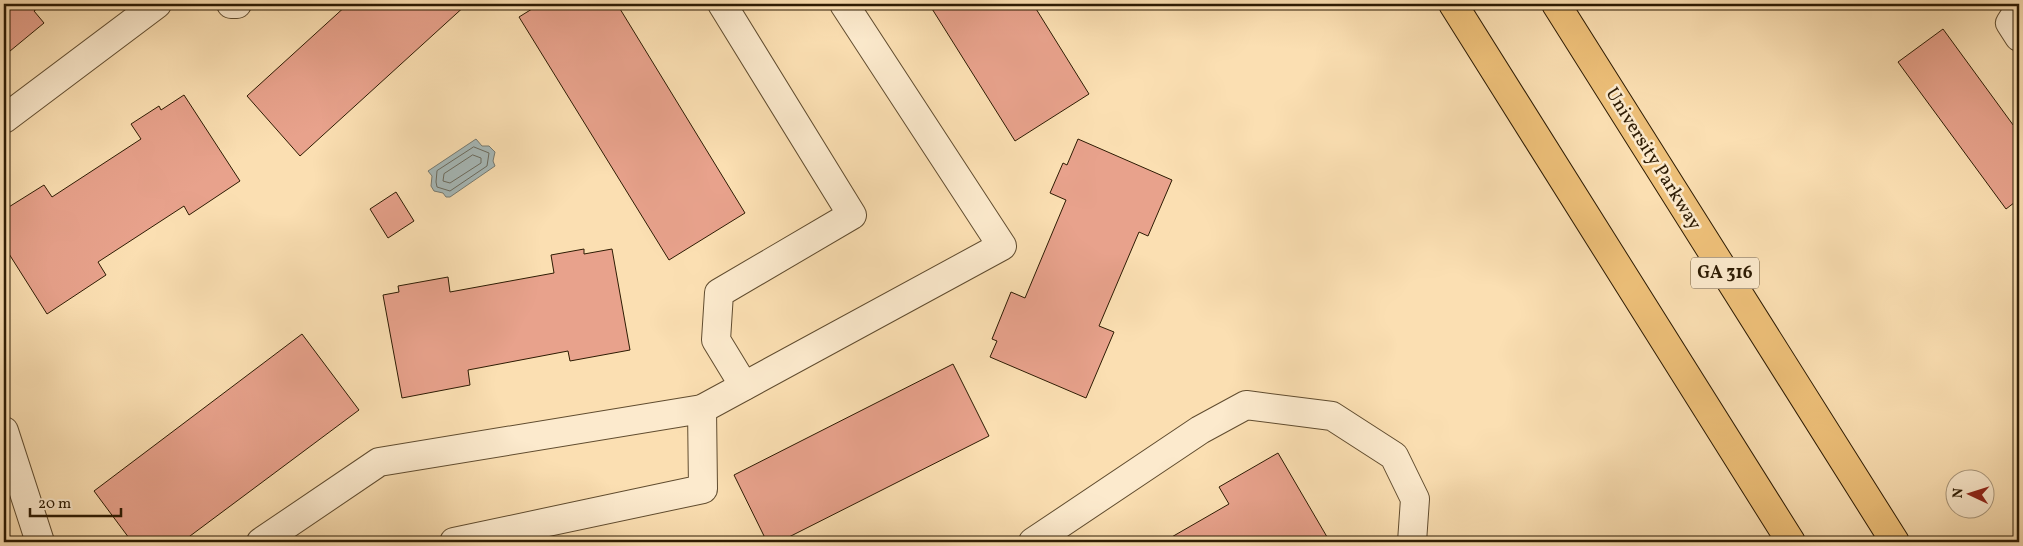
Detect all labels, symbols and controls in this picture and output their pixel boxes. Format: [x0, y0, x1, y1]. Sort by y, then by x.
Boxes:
street label: University Parkway [1599, 83, 1707, 235]
road number: GA 316 [1691, 258, 1759, 288]
north arrow [1946, 468, 1996, 518]
scale bar [30, 486, 121, 518]
text: N [1949, 487, 1968, 499]
text: 20 m [38, 494, 71, 515]

